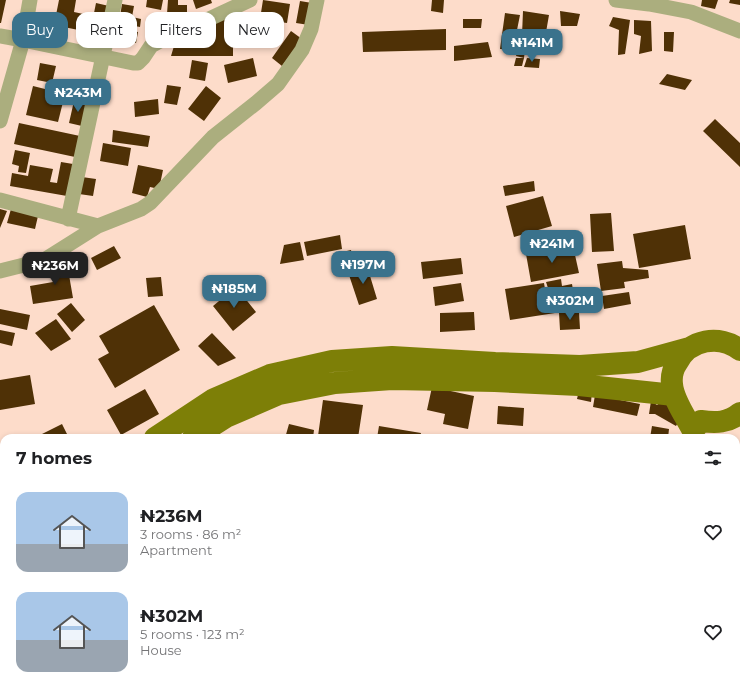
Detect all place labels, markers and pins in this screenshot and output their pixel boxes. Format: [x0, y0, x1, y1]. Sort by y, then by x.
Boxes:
pin: ₦141M [504, 29, 560, 63]
pin: ₦243M [50, 79, 106, 113]
pin: ₦241M [524, 230, 580, 264]
pin: ₦197M [335, 251, 391, 285]
pin: ₦236M [27, 252, 83, 286]
pin: ₦185M [206, 275, 262, 309]
pin: ₦302M [542, 287, 598, 321]

